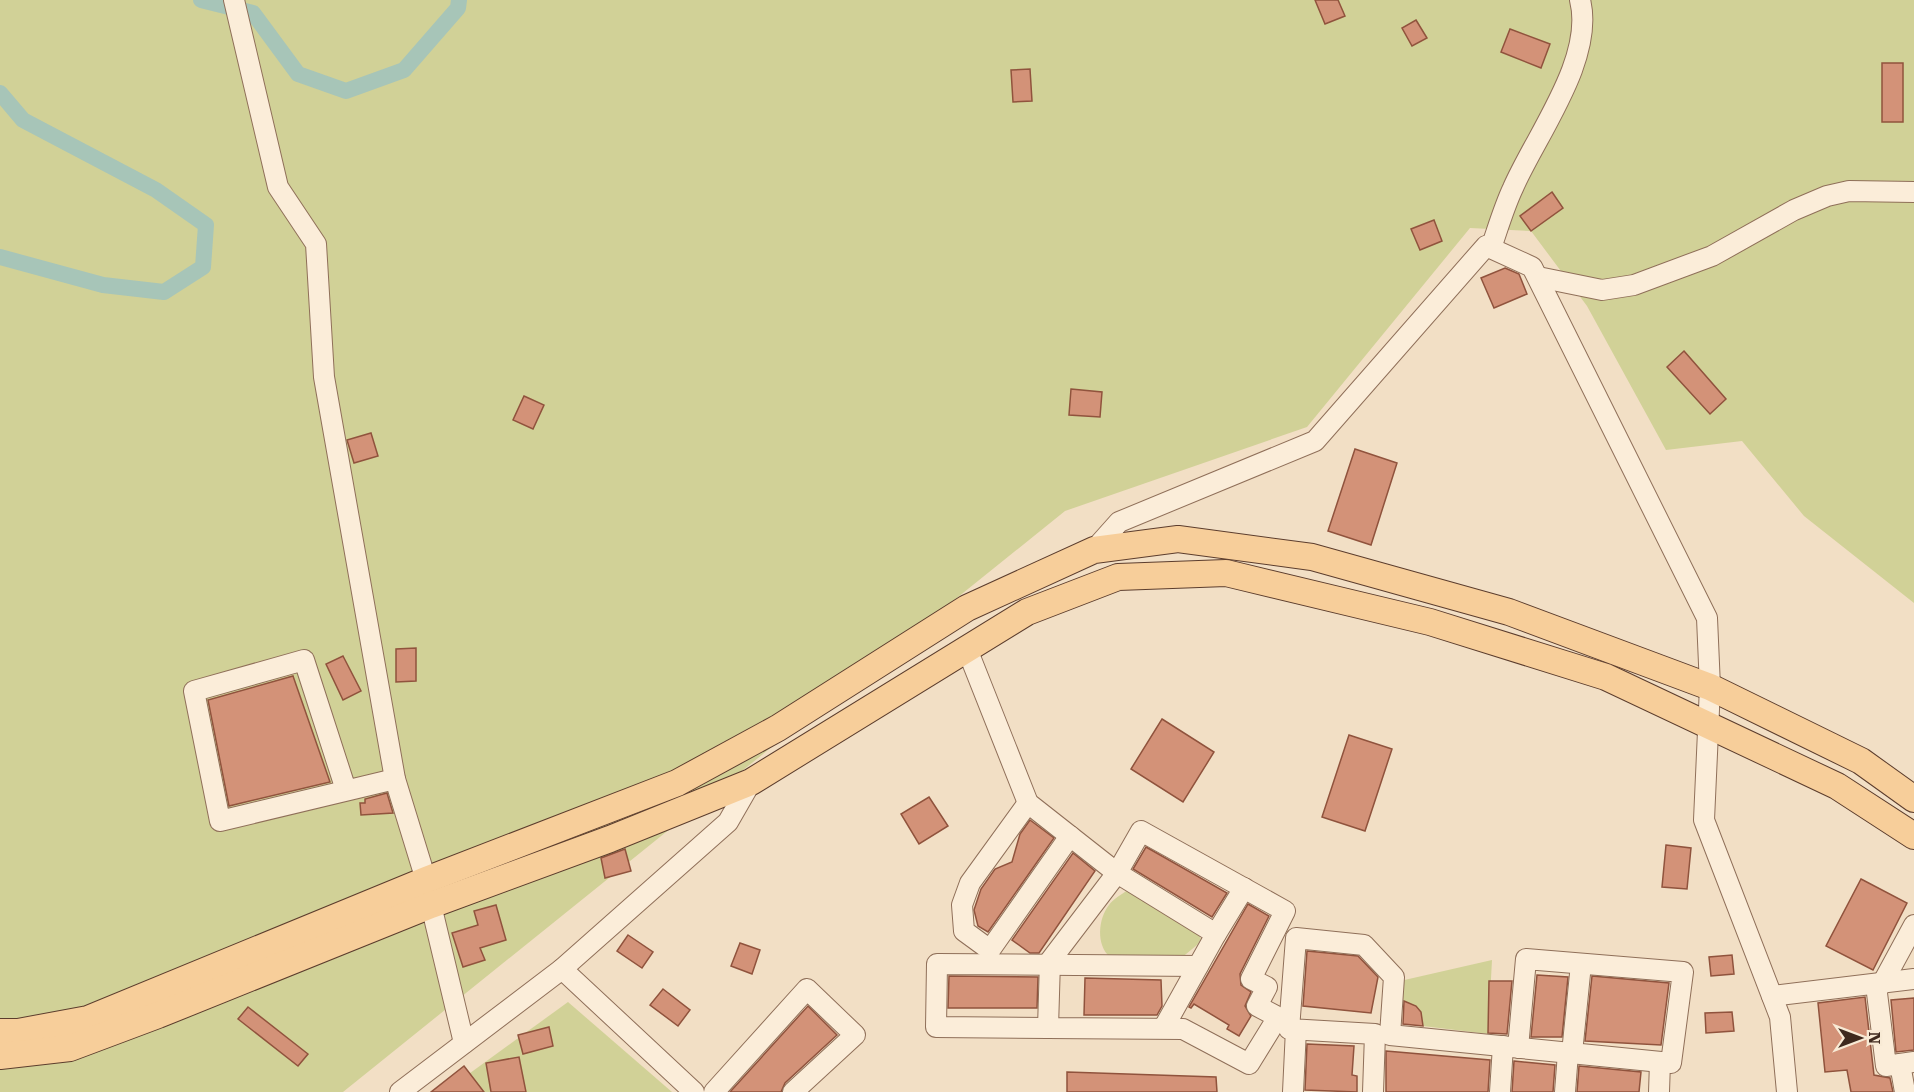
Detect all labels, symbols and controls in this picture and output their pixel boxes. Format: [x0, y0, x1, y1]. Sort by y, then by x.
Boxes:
north arrow [1830, 1008, 1890, 1068]
text: N [1865, 1032, 1884, 1044]

